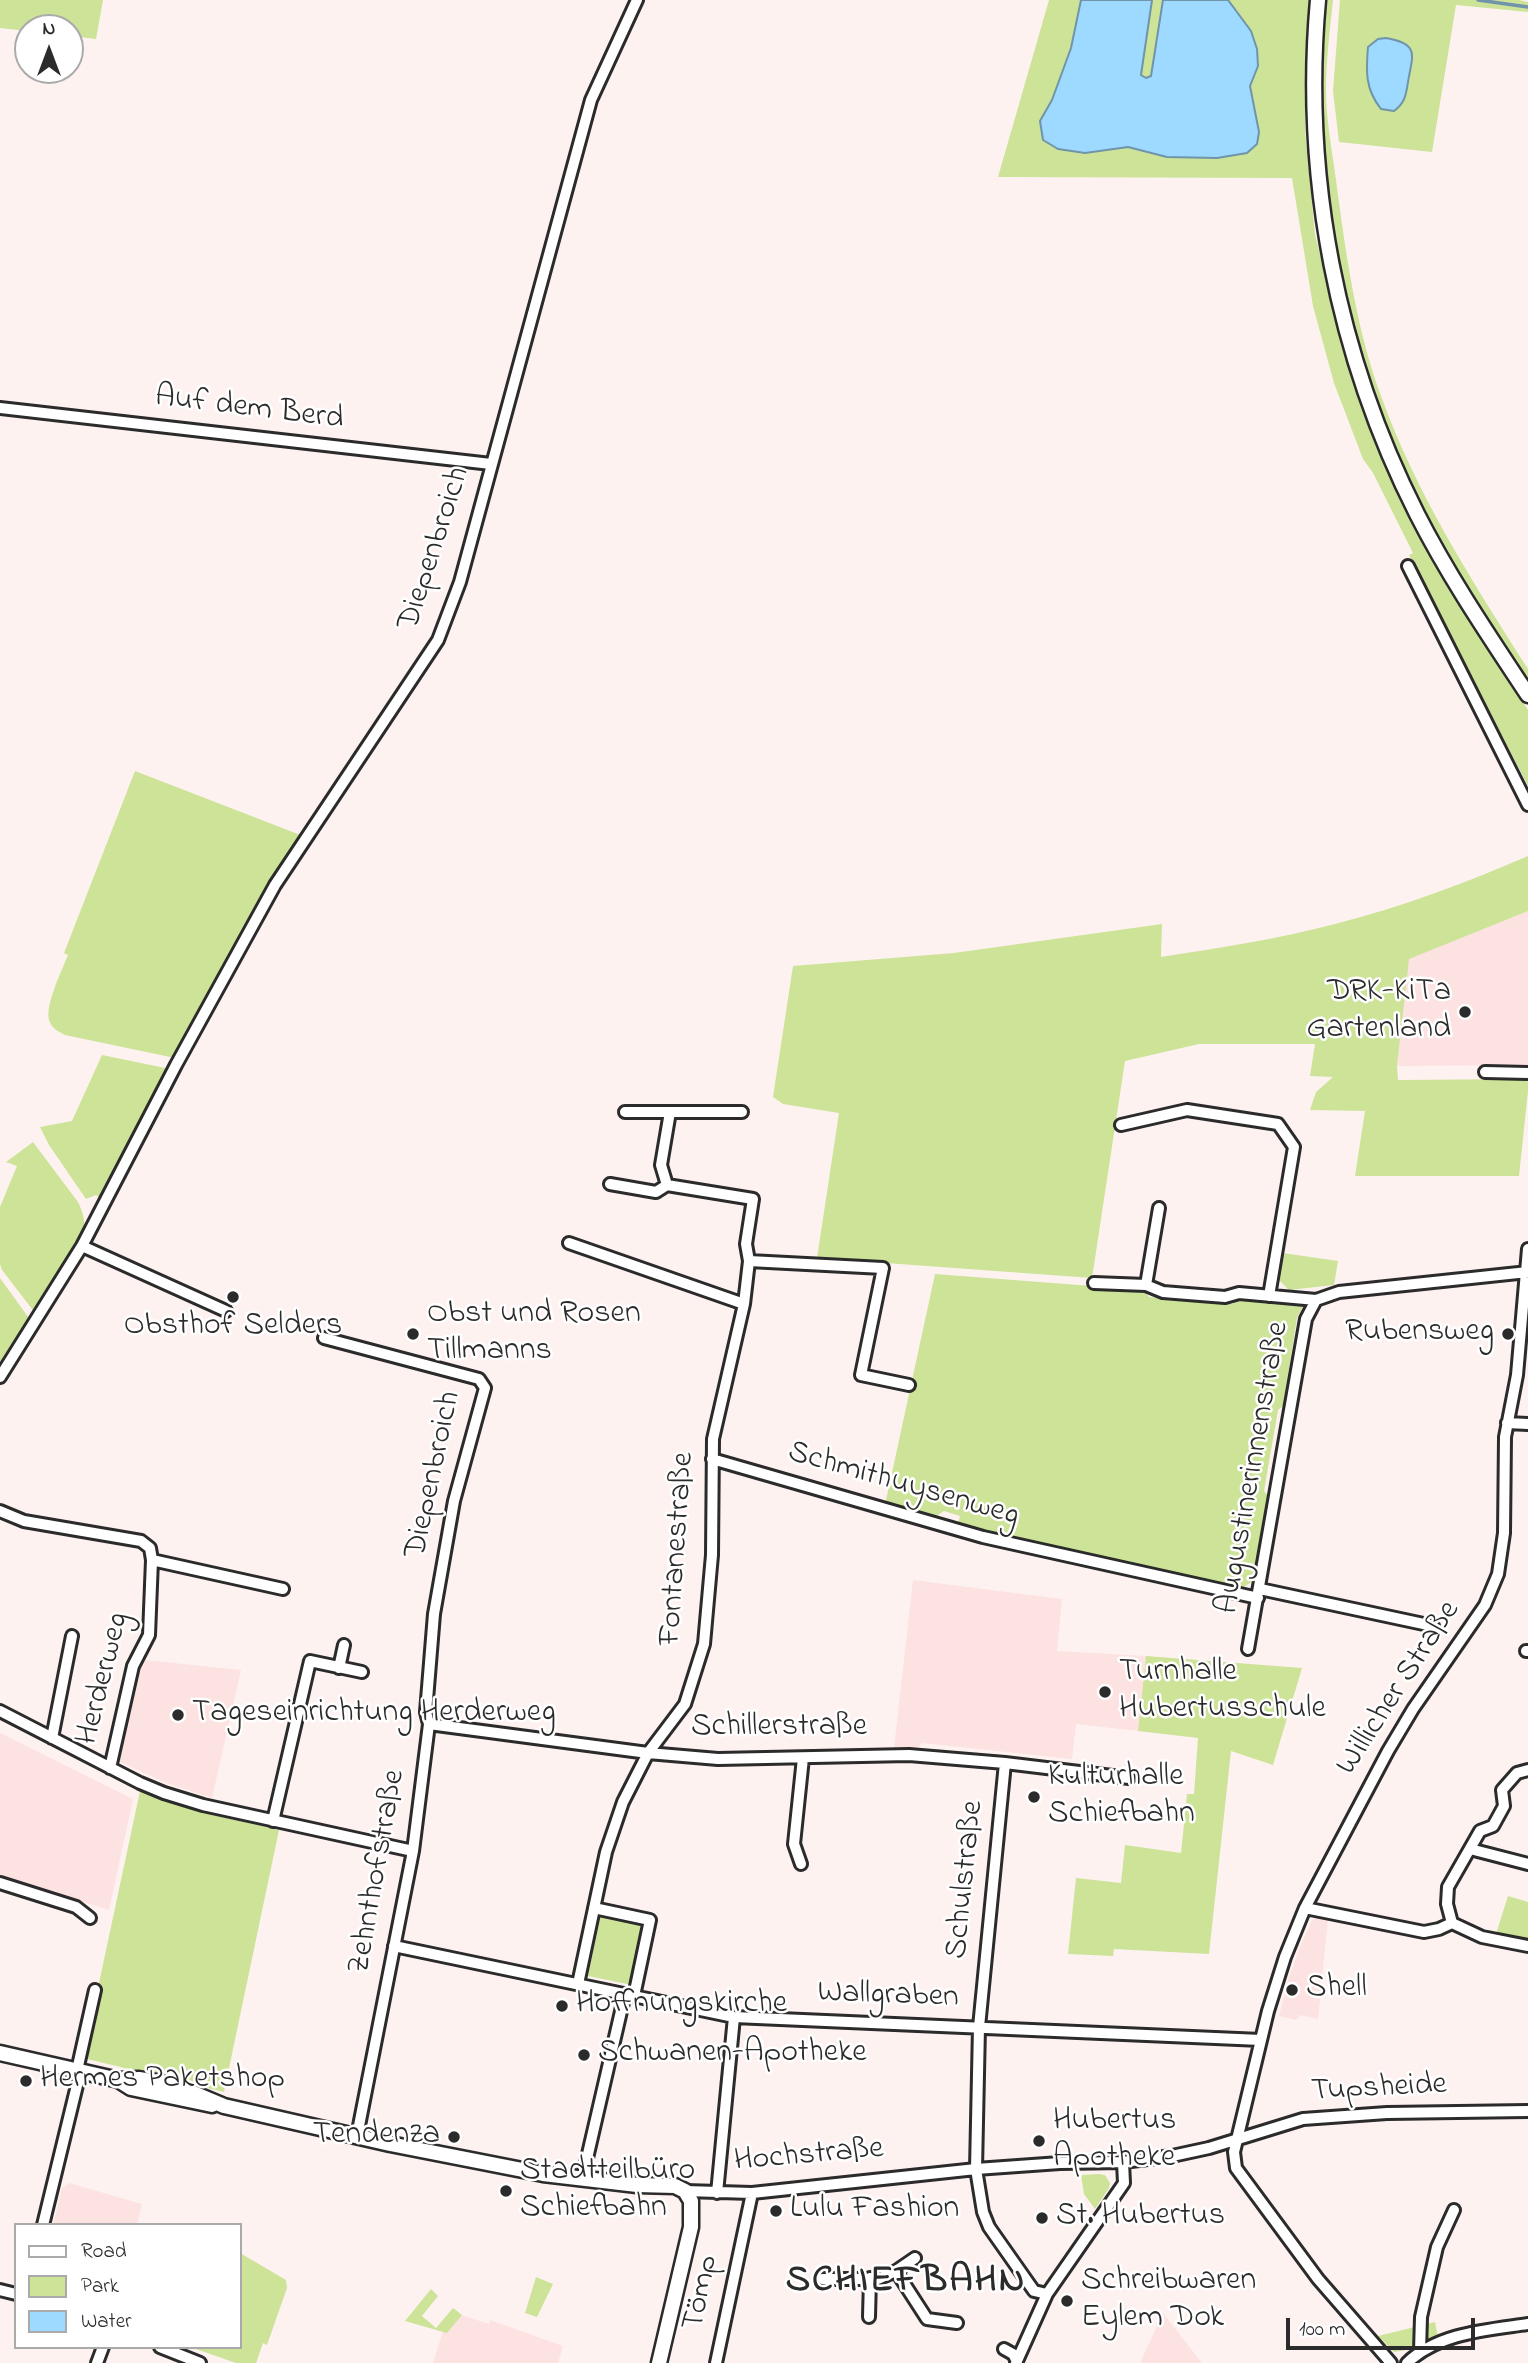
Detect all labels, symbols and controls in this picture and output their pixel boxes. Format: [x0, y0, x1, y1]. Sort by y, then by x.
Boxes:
north arrow [14, 14, 84, 84]
text: N [43, 16, 55, 43]
street label: Auf dem Berd [153, 379, 345, 441]
street label: Diepenbroich [392, 462, 480, 636]
place label: DRK-KiTa Gartenland [1306, 975, 1451, 1050]
marker: DRK-KiTa Gartenland [1457, 1004, 1473, 1020]
marker: Obsthof Selders [225, 1289, 241, 1305]
place label: Obst und Rosen Tillmanns [427, 1297, 641, 1372]
place label: Obsthof Selders [124, 1309, 342, 1347]
place label: Rubensweg [1345, 1315, 1494, 1353]
street label: Augustinerinnenstraße [1210, 1319, 1300, 1617]
marker: Obst und Rosen Tillmanns [405, 1326, 421, 1342]
marker: Rubensweg [1500, 1326, 1516, 1342]
street label: Diepenbroich [399, 1388, 471, 1562]
street label: Schmithuysenweg [783, 1435, 1023, 1537]
street label: Fontanestraße [653, 1451, 705, 1647]
street label: Willicher Straße [1329, 1595, 1471, 1783]
street label: Herderweg [70, 1609, 140, 1749]
place label: Turnhalle Hubertusschule [1119, 1655, 1326, 1730]
marker: Turnhalle Hubertusschule [1097, 1684, 1113, 1700]
place label: Tageseinrichtung Herderweg [192, 1696, 556, 1734]
marker: Tageseinrichtung Herderweg [170, 1707, 186, 1723]
street label: Schillerstraße [691, 1710, 867, 1748]
place label: Kulturhalle Schiefbahn [1048, 1760, 1195, 1835]
street label: Zehnthofstraße [342, 1767, 416, 1977]
marker: Kulturhalle Schiefbahn [1026, 1789, 1042, 1805]
street label: Schulstraße [940, 1799, 994, 1961]
place label: Shell [1306, 1971, 1367, 2009]
street label: Wallgraben [817, 1975, 959, 2019]
marker: Shell [1284, 1982, 1300, 1998]
place label: Hoffnungskirche [576, 1987, 787, 2025]
marker: Hoffnungskirche [554, 1998, 570, 2014]
place label: Schwanen-Apotheke [598, 2036, 867, 2074]
marker: Schwanen-Apotheke [576, 2047, 592, 2063]
place label: Hermes Paketshop [40, 2062, 285, 2100]
street label: Tupsheide [1310, 2067, 1448, 2113]
marker: Hermes Paketshop [18, 2073, 34, 2089]
place label: Hubertus Apotheke [1053, 2104, 1176, 2179]
place label: Tendenza [313, 2118, 440, 2156]
marker: Tendenza [446, 2129, 462, 2145]
street label: Hochstraße [733, 2131, 885, 2183]
marker: Hubertus Apotheke [1031, 2133, 1047, 2149]
place label: Stadtteilbüro Schiefbahn [520, 2154, 695, 2229]
marker: Stadtteilbüro Schiefbahn [498, 2183, 514, 2199]
place label: Lulu Fashion [790, 2192, 959, 2230]
place label: St. Hubertus [1056, 2199, 1225, 2237]
marker: Lulu Fashion [768, 2203, 784, 2219]
marker: St. Hubertus [1034, 2210, 1050, 2226]
legend [14, 2223, 242, 2349]
text: Road [81, 2237, 127, 2267]
street label: Tömp [676, 2252, 730, 2334]
district label: SCHIEFBAHN [787, 2261, 1025, 2307]
place label: Schreibwaren Eylem Dok [1081, 2264, 1256, 2339]
text: Park [81, 2272, 119, 2302]
marker: Schreibwaren Eylem Dok [1059, 2293, 1075, 2309]
scale bar [1290, 2304, 1479, 2348]
text: Water [81, 2307, 132, 2337]
text: 100 m [1299, 2315, 1345, 2345]

